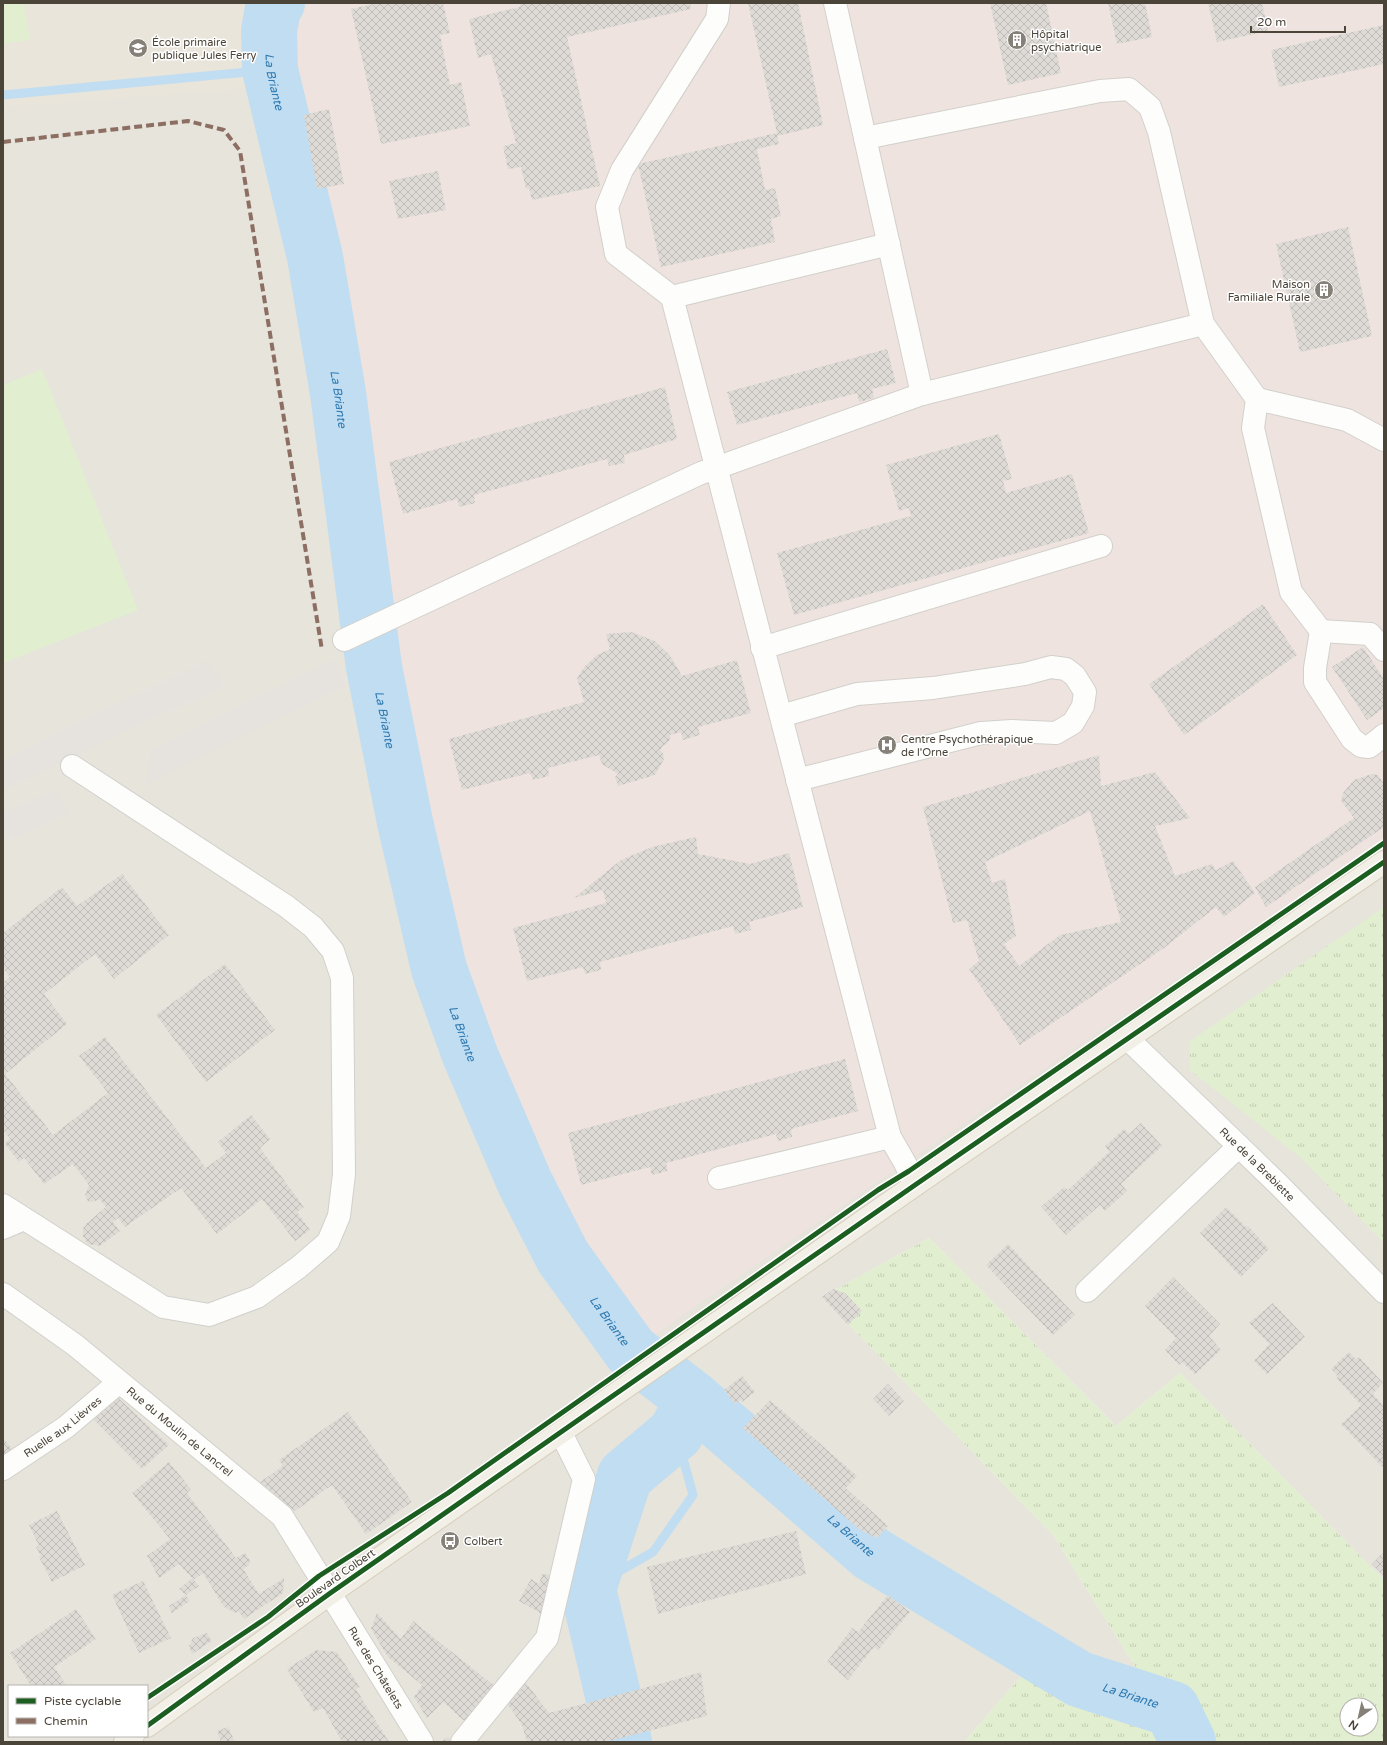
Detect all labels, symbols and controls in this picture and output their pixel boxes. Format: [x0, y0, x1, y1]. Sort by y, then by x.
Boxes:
scale bar [1251, 8, 1345, 34]
text: 20 m [1257, 15, 1286, 29]
place label: Hôpital psychiatrique [1031, 28, 1101, 54]
building icon: Hôpital psychiatrique [1006, 29, 1028, 51]
place label: École primaire publique Jules Ferry [152, 35, 257, 62]
school or university icon: École primaire publique Jules Ferry [127, 37, 149, 59]
water label: La Briante [263, 53, 287, 113]
place label: Maison Familiale Rurale [1228, 278, 1310, 304]
building icon: Maison Familiale Rurale [1313, 279, 1335, 301]
water label: La Briante [327, 369, 350, 430]
water label: La Briante [372, 690, 397, 751]
place label: Centre Psychothérapique de l'Orne [901, 733, 1033, 759]
hospital icon: Centre Psychothérapique de l'Orne [876, 734, 898, 756]
water label: La Briante [446, 1004, 479, 1065]
street label: Rue de la Brebiette [1217, 1125, 1297, 1204]
water label: La Briante [587, 1293, 632, 1349]
street label: Rue du Moulin de Lancrel [124, 1384, 235, 1479]
street label: Ruelle aux Lièvres [21, 1394, 104, 1460]
water label: La Briante [824, 1511, 878, 1560]
bus stop icon: Colbert [439, 1530, 461, 1552]
place label: Colbert [464, 1535, 502, 1548]
street label: Boulevard Colbert [293, 1546, 378, 1611]
street label: Rue des Châtelets [345, 1624, 406, 1711]
water label: La Briante [1100, 1680, 1161, 1711]
legend [8, 1685, 148, 1737]
text: Piste cyclable [44, 1694, 122, 1708]
north arrow [1339, 1697, 1379, 1737]
text: Chemin [44, 1714, 88, 1728]
text: N [1346, 1717, 1361, 1733]

